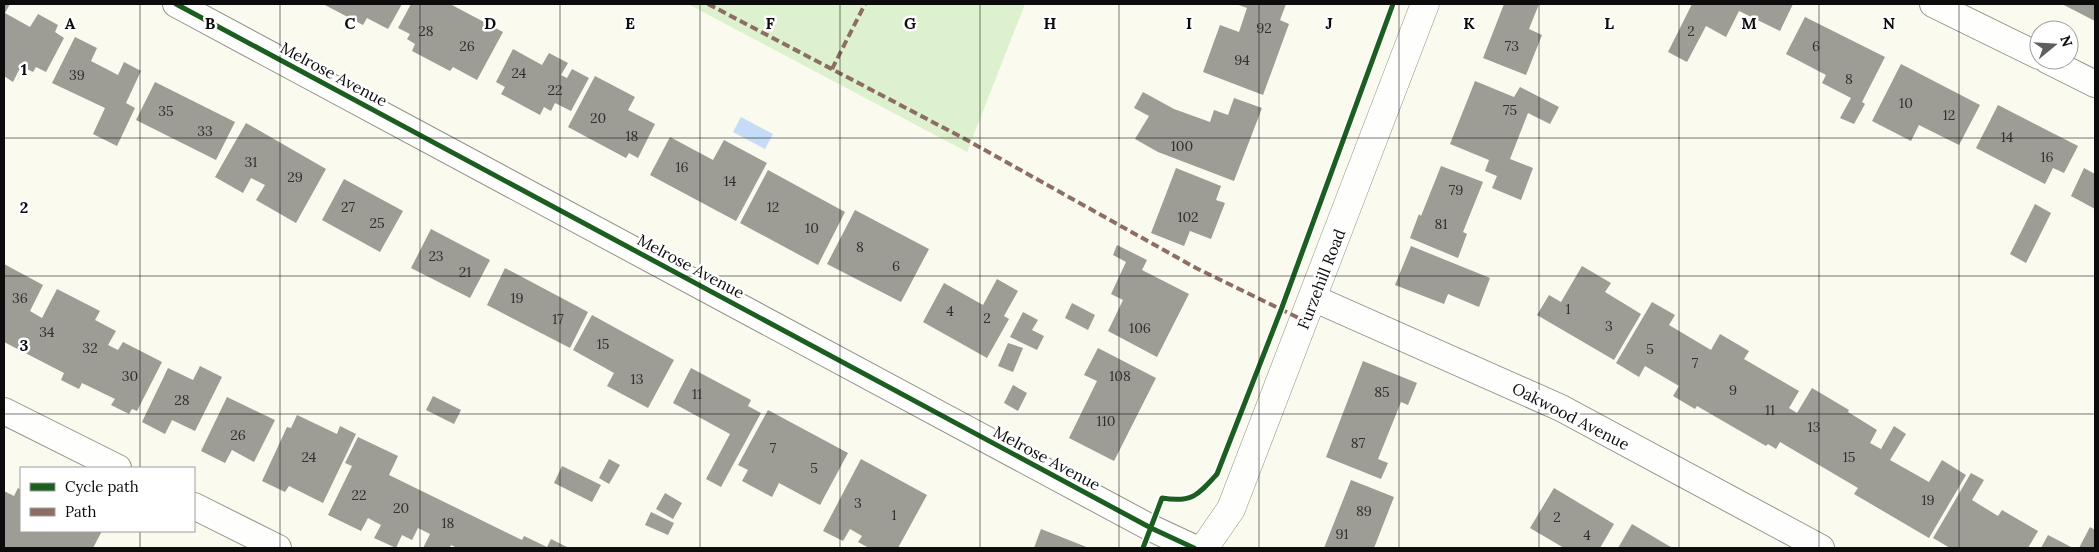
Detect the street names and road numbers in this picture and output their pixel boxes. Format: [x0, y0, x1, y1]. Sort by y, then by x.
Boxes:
street label: Melrose Avenue [277, 37, 391, 111]
street label: Furzehill Road [1293, 226, 1349, 332]
street label: Melrose Avenue [634, 229, 748, 303]
street label: Oakwood Avenue [1509, 378, 1633, 454]
street label: Melrose Avenue [990, 421, 1104, 495]

